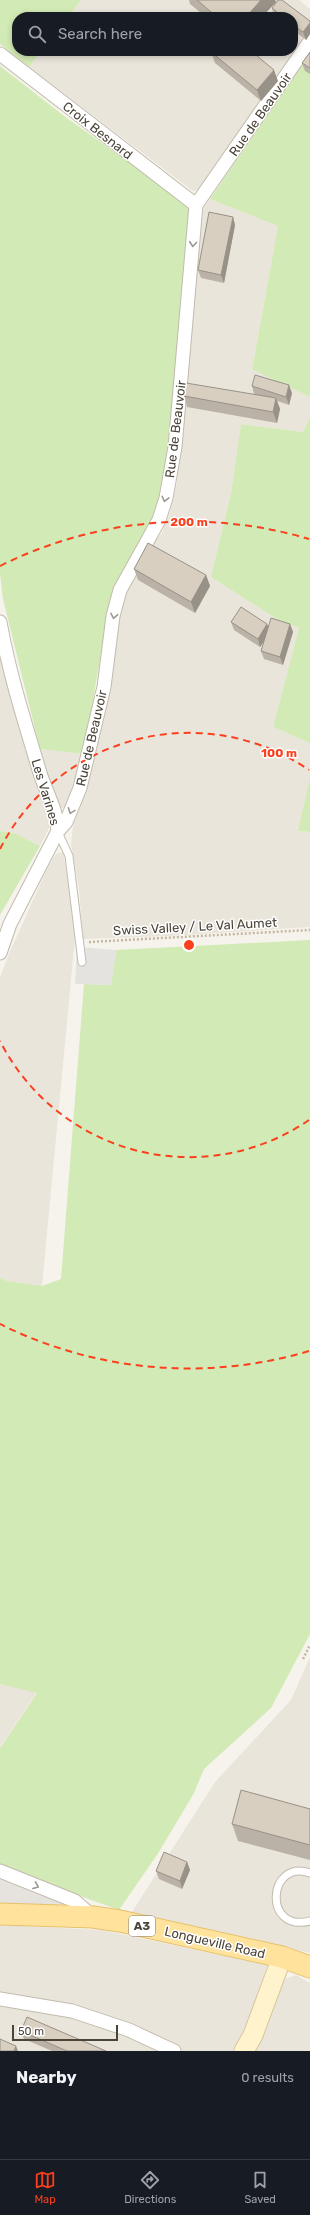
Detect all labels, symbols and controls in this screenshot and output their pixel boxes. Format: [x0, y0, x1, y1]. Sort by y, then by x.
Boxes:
search box [12, 12, 298, 56]
icon: search [26, 23, 48, 45]
text: Search here [58, 25, 142, 43]
street label: Rue de Beauvoir [226, 70, 295, 159]
street label: Croix Besnard [60, 98, 136, 162]
one-way arrow [188, 241, 197, 247]
street label: Rue de Beauvoir [162, 379, 189, 479]
one-way arrow [162, 495, 170, 502]
text: 200 m [170, 515, 208, 529]
one-way arrow [110, 613, 118, 620]
street label: Rue de Beauvoir [73, 688, 110, 788]
text: 100 m [261, 746, 297, 760]
street label: Les Varines [28, 757, 63, 828]
one-way arrow [67, 808, 75, 815]
street label: Swiss Valley / Le Val Aumet [113, 915, 277, 938]
centre of rings [182, 938, 196, 952]
one-way arrow [33, 1881, 40, 1889]
road number: A3 [129, 1916, 155, 1936]
street label: Longueville Road [163, 1924, 267, 1962]
scale bar [12, 2023, 118, 2042]
text: 50 m [18, 2025, 44, 2038]
text: Nearby [16, 2067, 77, 2087]
text: 0 results [241, 2070, 294, 2085]
tab: Map [34, 2169, 56, 2206]
tab: Directions [124, 2169, 176, 2206]
tab: Saved [245, 2169, 276, 2206]

